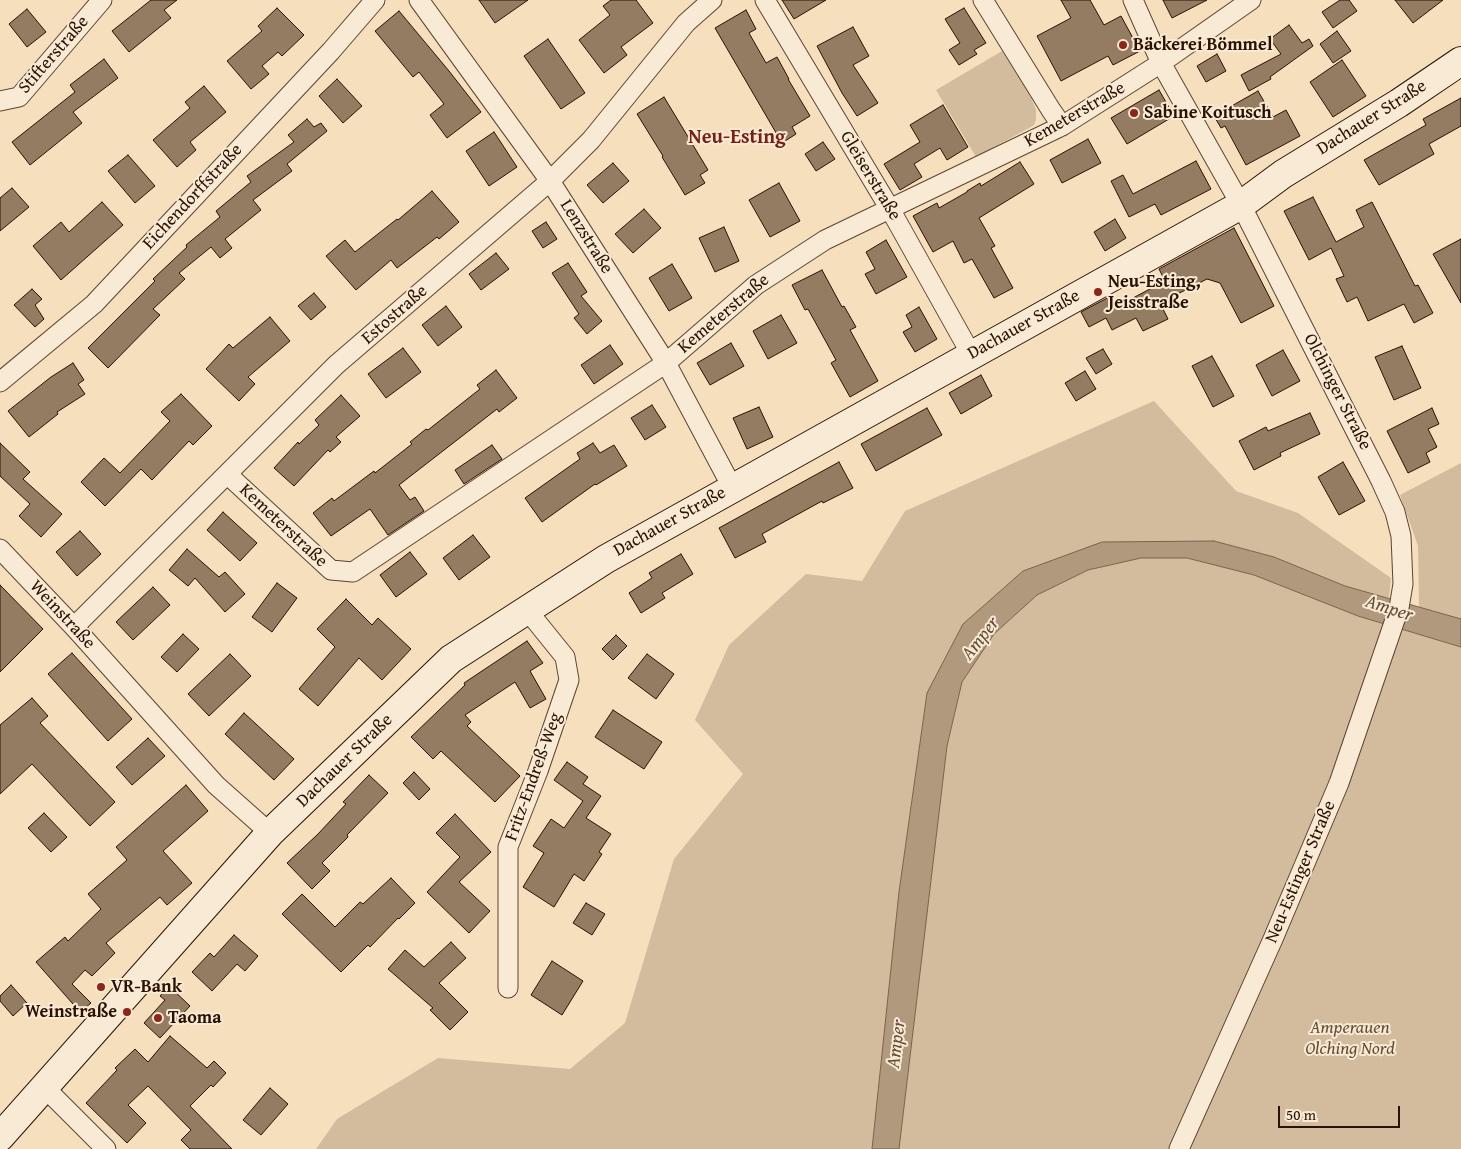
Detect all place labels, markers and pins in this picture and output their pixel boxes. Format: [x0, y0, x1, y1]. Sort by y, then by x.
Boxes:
place label: Bäckerei Bömmel [1133, 34, 1272, 56]
marker: Bäckerei Bömmel [1117, 39, 1129, 51]
place label: Sabine Koitusch [1144, 102, 1272, 124]
marker: Sabine Koitusch [1128, 107, 1140, 119]
place label: Neu-Esting, Jeisstraße [1108, 271, 1201, 314]
marker: Neu-Esting, Jeisstraße [1092, 286, 1104, 298]
place label: VR-Bank [111, 976, 182, 998]
marker: VR-Bank [95, 981, 107, 993]
place label: Weinstraße [25, 1001, 117, 1023]
marker: Weinstraße [121, 1006, 133, 1018]
place label: Taoma [168, 1007, 221, 1029]
marker: Taoma [152, 1012, 164, 1024]

